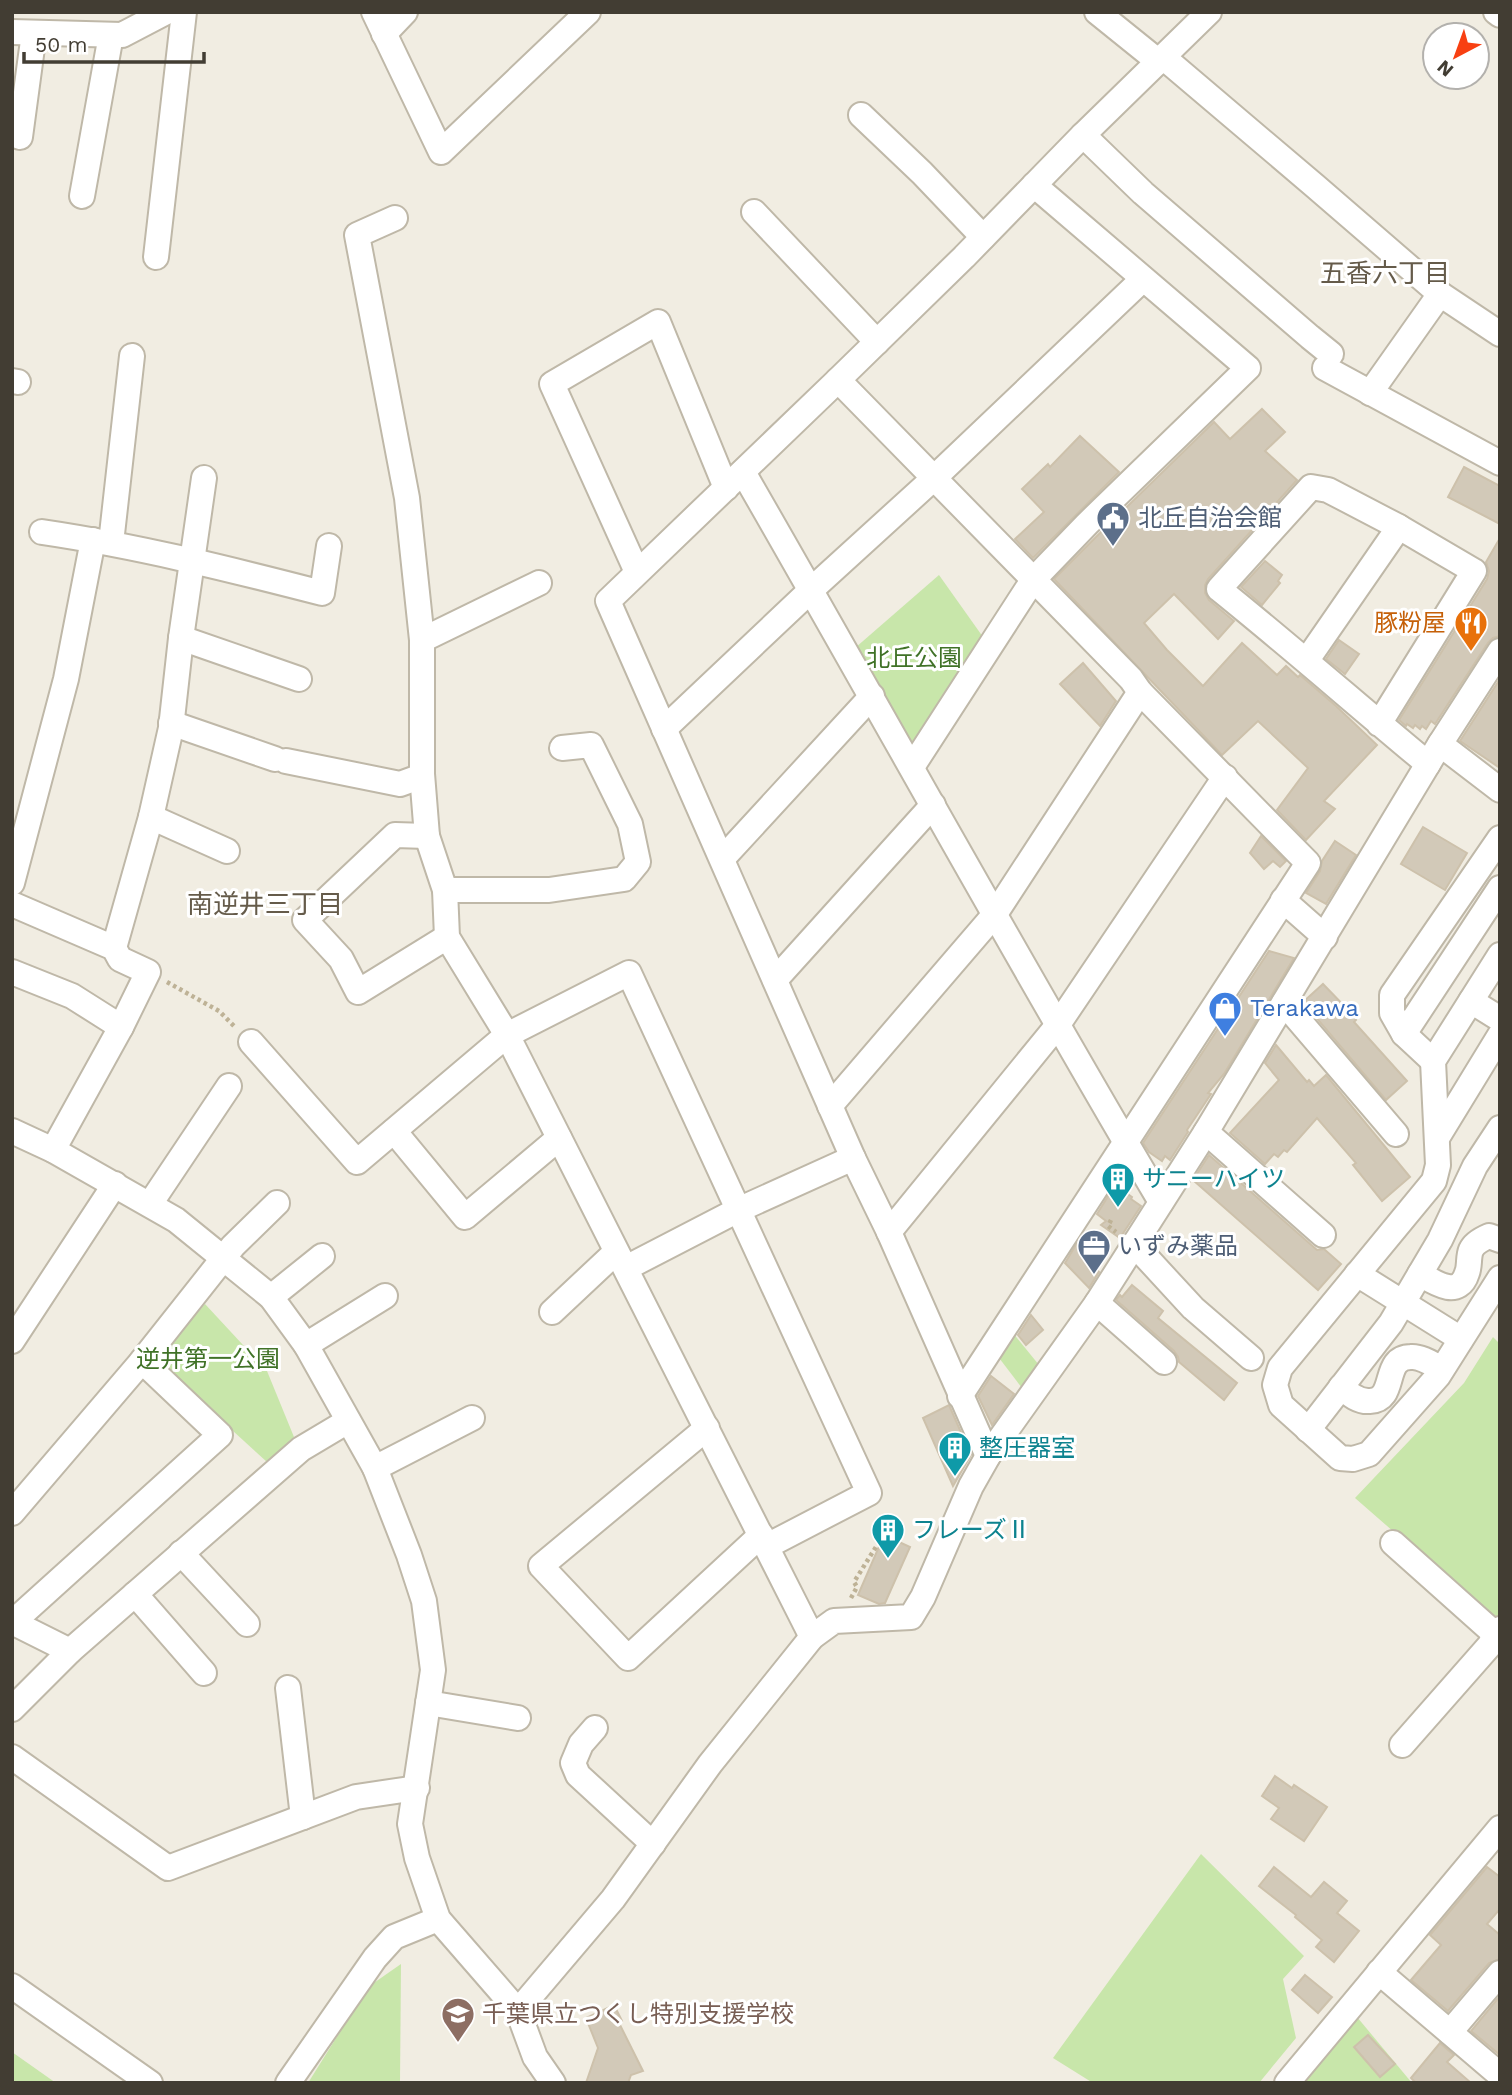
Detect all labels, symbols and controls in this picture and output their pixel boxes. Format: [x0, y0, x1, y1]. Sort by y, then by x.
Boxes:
scale bar [24, 21, 205, 65]
north arrow [1421, 21, 1491, 91]
text: 50 m [35, 32, 87, 57]
text: N [1432, 55, 1458, 82]
district label: 五香六丁目 [1320, 258, 1450, 288]
public building icon: 北丘自治会館 [1094, 499, 1132, 548]
place label: 北丘自治会館 [1138, 504, 1282, 532]
restaurant icon: 豚粉屋 [1452, 604, 1490, 653]
place label: 豚粉屋 [1374, 609, 1446, 637]
park label: 北丘公園 [866, 644, 962, 672]
district label: 南逆井三丁目 [187, 889, 343, 919]
shop icon: Terakawa [1206, 989, 1244, 1038]
place label: Terakawa [1250, 994, 1359, 1022]
building icon: サニーハイツ [1099, 1160, 1137, 1209]
place label: サニーハイツ [1142, 1165, 1285, 1193]
office icon: いずみ薬品 [1075, 1227, 1113, 1276]
place label: いずみ薬品 [1118, 1232, 1238, 1260]
park label: 逆井第一公園 [136, 1345, 280, 1373]
building icon: 整圧器室 [936, 1429, 974, 1478]
place label: 整圧器室 [979, 1434, 1075, 1462]
building icon: フレーズⅡ [869, 1511, 907, 1560]
place label: フレーズⅡ [912, 1516, 1031, 1544]
school or university icon: 千葉県立つくし特別支援学校 [439, 1995, 477, 2044]
place label: 千葉県立つくし特別支援学校 [482, 2000, 794, 2028]

